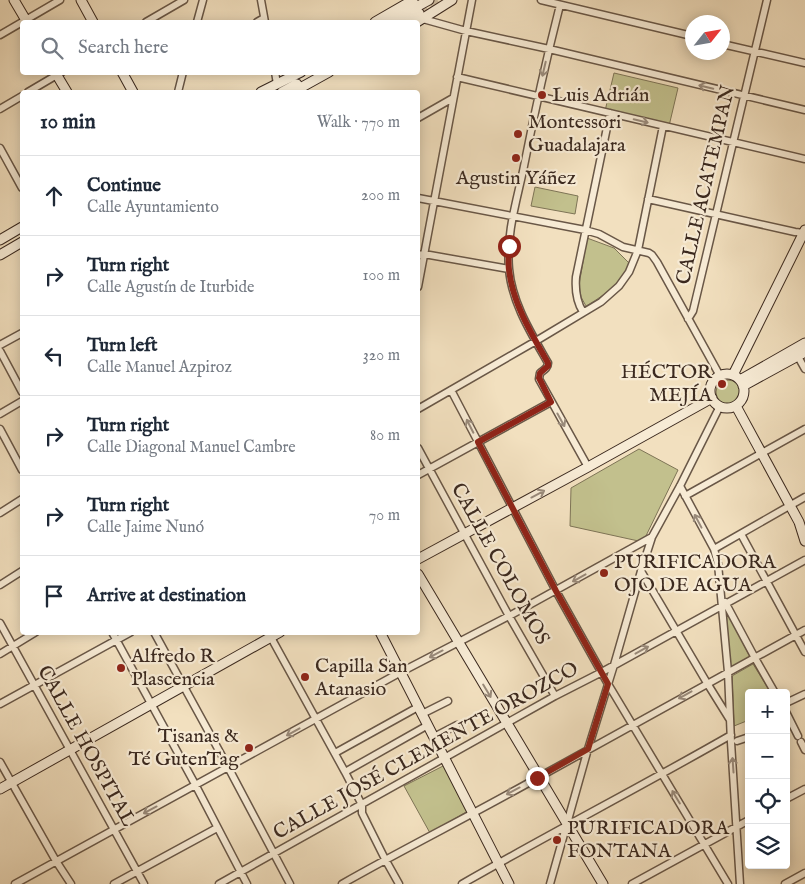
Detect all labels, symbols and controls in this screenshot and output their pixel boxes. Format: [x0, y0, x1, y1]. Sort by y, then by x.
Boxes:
north arrow [685, 15, 730, 60]
search box [20, 20, 420, 75]
icon: search [38, 34, 66, 62]
text: Search here [78, 36, 169, 60]
one-way arrow [539, 61, 549, 77]
one-way arrow [699, 82, 715, 91]
place label: Luis Adrián [552, 83, 650, 108]
street label: CALLE ACATEMPAN [671, 83, 741, 287]
marker: Luis Adrián [536, 89, 548, 101]
text: 10 min [40, 109, 96, 136]
place label: Montessori Guadalajara [528, 110, 626, 158]
text: Walk · 770 m [317, 113, 400, 133]
one-way arrow [633, 117, 649, 126]
marker: Montessori Guadalajara [512, 128, 524, 140]
marker: Agustin Yáñez [510, 152, 522, 164]
place label: Agustin Yáñez [455, 166, 576, 191]
text: Continue [87, 174, 161, 198]
icon: ahead [40, 182, 68, 210]
text: 200 m [361, 186, 400, 206]
text: Calle Ayuntamiento [87, 198, 219, 218]
route start [498, 235, 521, 258]
text: Turn right [87, 254, 169, 278]
icon: right [40, 262, 68, 290]
text: 100 m [363, 266, 400, 286]
text: Calle Agustín de Iturbide [87, 278, 254, 298]
text: Turn left [87, 334, 158, 358]
icon: left [40, 342, 68, 370]
text: 320 m [363, 346, 400, 366]
text: Calle Manuel Azpiroz [87, 358, 232, 378]
place label: HÉCTOR MEJÍA [621, 360, 713, 408]
marker: HÉCTOR MEJÍA [716, 378, 728, 390]
one-way arrow [556, 412, 566, 427]
text: Turn right [87, 414, 169, 438]
one-way arrow [464, 419, 474, 434]
icon: right [40, 422, 68, 450]
text: 80 m [370, 426, 400, 446]
text: Calle Diagonal Manuel Cambre [87, 438, 296, 458]
street label: CALLE COLOMOS [445, 479, 555, 649]
one-way arrow [530, 489, 544, 499]
text: Turn right [87, 494, 169, 518]
icon: right [40, 502, 68, 530]
text: 70 m [369, 506, 400, 526]
one-way arrow [693, 513, 703, 528]
text: Calle Jaime Nunó [87, 518, 204, 538]
place label: PURIFICADORA OJO DE AGUA [614, 550, 777, 598]
marker: PURIFICADORA OJO DE AGUA [598, 567, 610, 579]
one-way arrow [572, 573, 587, 583]
icon: arrive [40, 582, 68, 610]
text: Arrive at destination [87, 584, 246, 608]
place label: Alfredo R Plascencia [130, 644, 216, 692]
one-way arrow [635, 644, 649, 654]
one-way arrow [428, 649, 443, 659]
place label: Capilla San Atanasio [314, 654, 408, 702]
street label: CALLE JOSÉ CLEMENTE OROZCO [269, 656, 583, 846]
street label: CALLE HOSPITAL [31, 661, 141, 832]
marker: Alfredo R Plascencia [115, 662, 127, 674]
marker: Capilla San Atanasio [299, 671, 311, 683]
one-way arrow [483, 683, 493, 697]
map controls [745, 689, 790, 869]
button: + [745, 689, 790, 734]
one-way arrow [678, 690, 693, 700]
place label: Tisanas & Té GutenTag [129, 724, 240, 772]
one-way arrow [286, 727, 301, 737]
button: − [745, 734, 790, 779]
marker: Tisanas & Té GutenTag [243, 742, 255, 754]
one-way arrow [728, 758, 738, 774]
route end [526, 767, 549, 790]
button: locate [745, 779, 790, 824]
one-way arrow [505, 786, 520, 796]
one-way arrow [671, 791, 681, 805]
one-way arrow [143, 805, 158, 815]
place label: PURIFICADORA FONTANA [567, 816, 730, 864]
button: layers [745, 824, 790, 869]
marker: PURIFICADORA FONTANA [551, 834, 563, 846]

